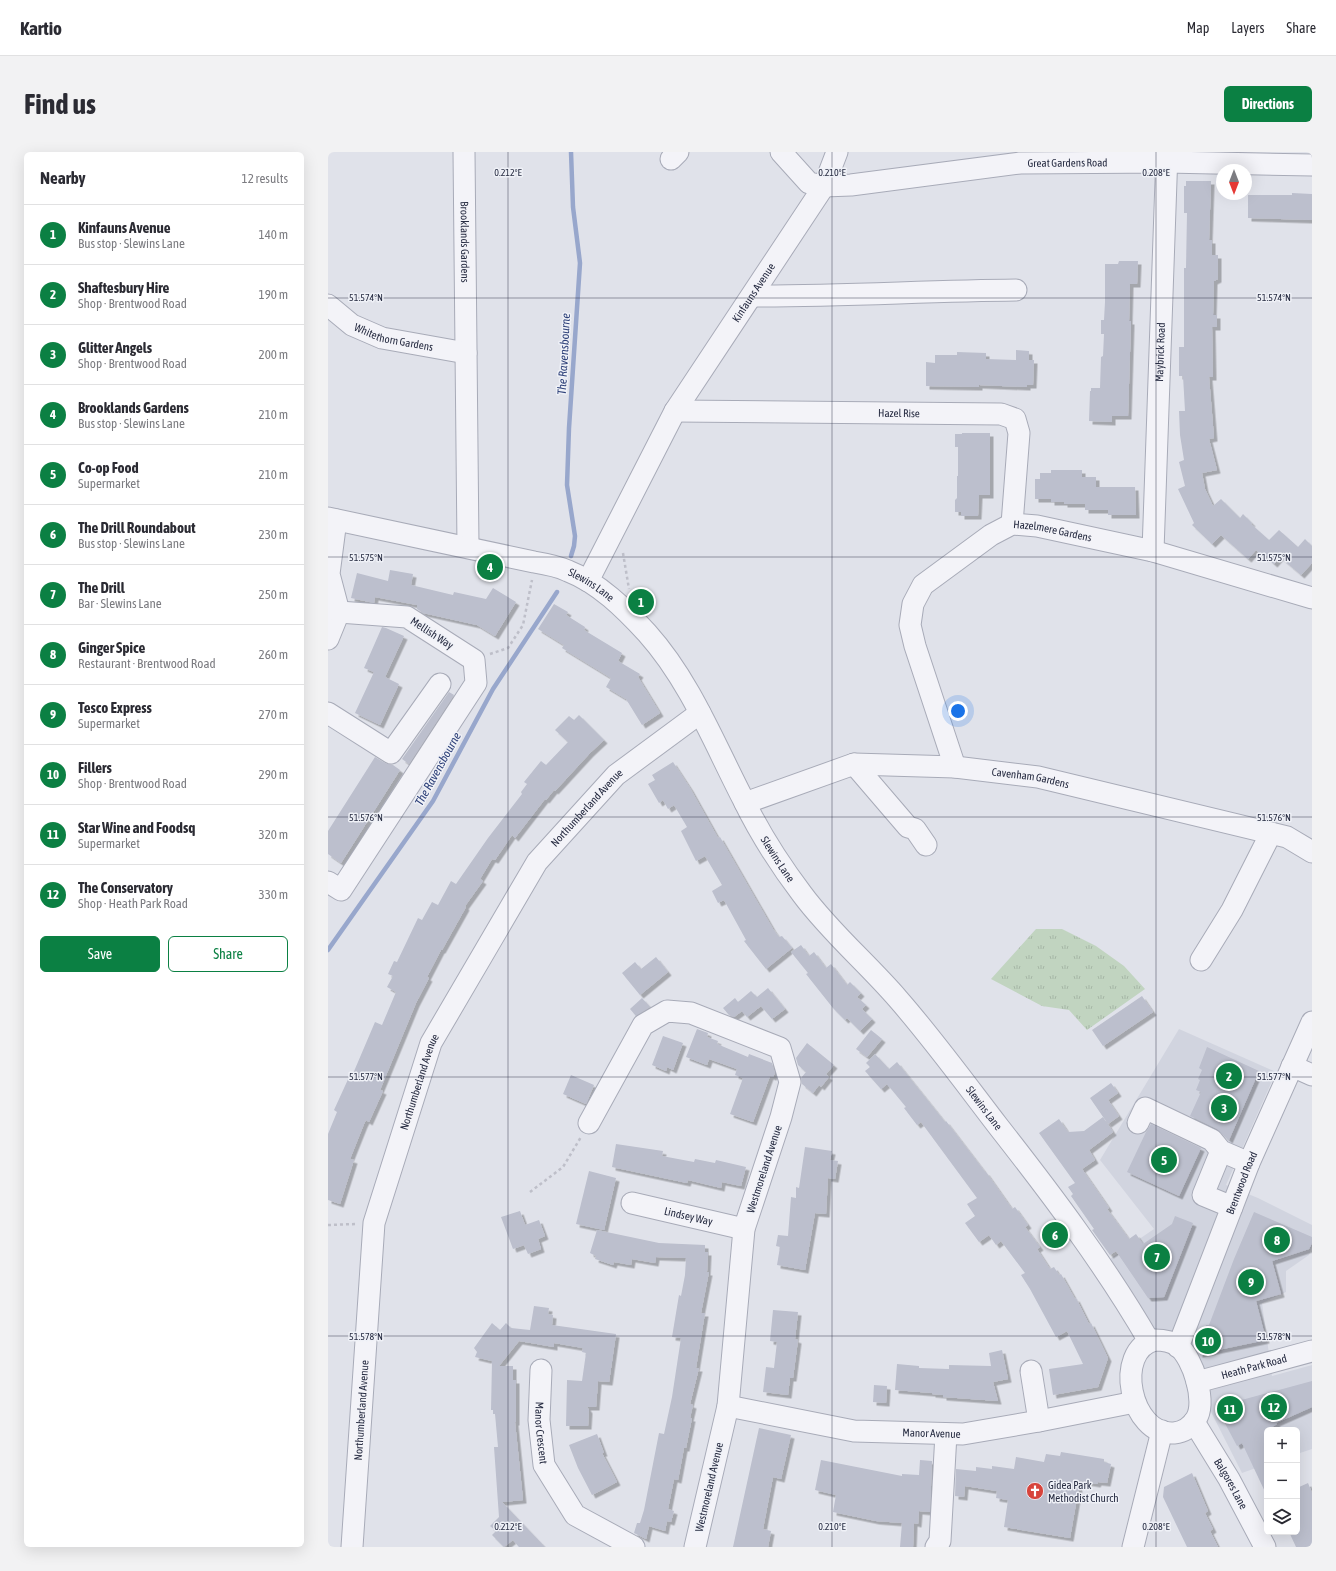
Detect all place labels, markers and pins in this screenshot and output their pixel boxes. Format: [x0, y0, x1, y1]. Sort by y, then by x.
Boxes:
pin: 4 [477, 552, 503, 582]
pin: 1 [628, 587, 654, 617]
pin: 2 [1216, 1061, 1242, 1091]
pin: 3 [1211, 1093, 1237, 1123]
pin: 5 [1151, 1145, 1177, 1175]
pin: 6 [1042, 1220, 1068, 1250]
pin: 8 [1264, 1225, 1290, 1255]
pin: 7 [1144, 1242, 1170, 1272]
pin: 9 [1238, 1267, 1264, 1297]
pin: 10 [1195, 1326, 1221, 1356]
pin: 12 [1261, 1392, 1287, 1422]
pin: 11 [1217, 1394, 1243, 1424]
place label: Gidea Park Methodist Church [1048, 1479, 1119, 1504]
church icon: Gidea Park Methodist Church [1025, 1481, 1045, 1501]

